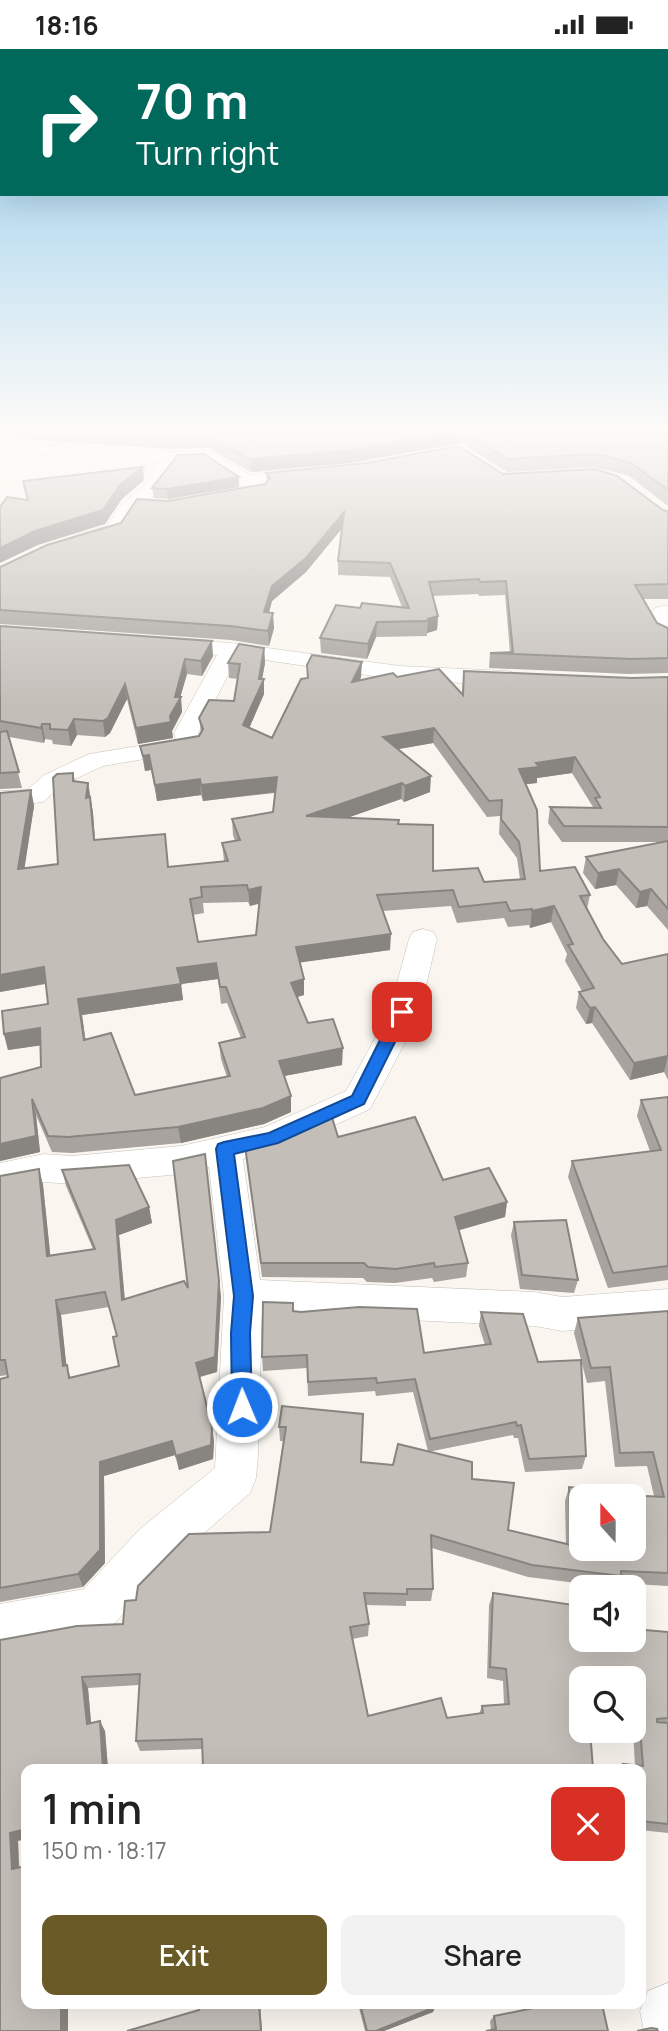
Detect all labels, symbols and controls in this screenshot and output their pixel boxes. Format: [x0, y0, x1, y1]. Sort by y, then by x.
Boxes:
text: 18:16 [35, 7, 99, 43]
text: 70 m [136, 67, 248, 134]
icon: right [21, 77, 112, 168]
text: Turn right [136, 131, 279, 175]
pin [372, 982, 432, 1042]
icon: arrive [383, 993, 421, 1031]
position arrow [205, 1370, 279, 1444]
north arrow [569, 1484, 646, 1561]
map controls [569, 1484, 646, 1743]
button: sound [569, 1575, 646, 1652]
button: search [569, 1666, 646, 1743]
text: 1 min [42, 1779, 142, 1837]
button: close [551, 1787, 625, 1861]
text: 150 m · 18:17 [42, 1834, 167, 1866]
button: Exit [42, 1915, 327, 1995]
button: Share [341, 1915, 625, 1995]

